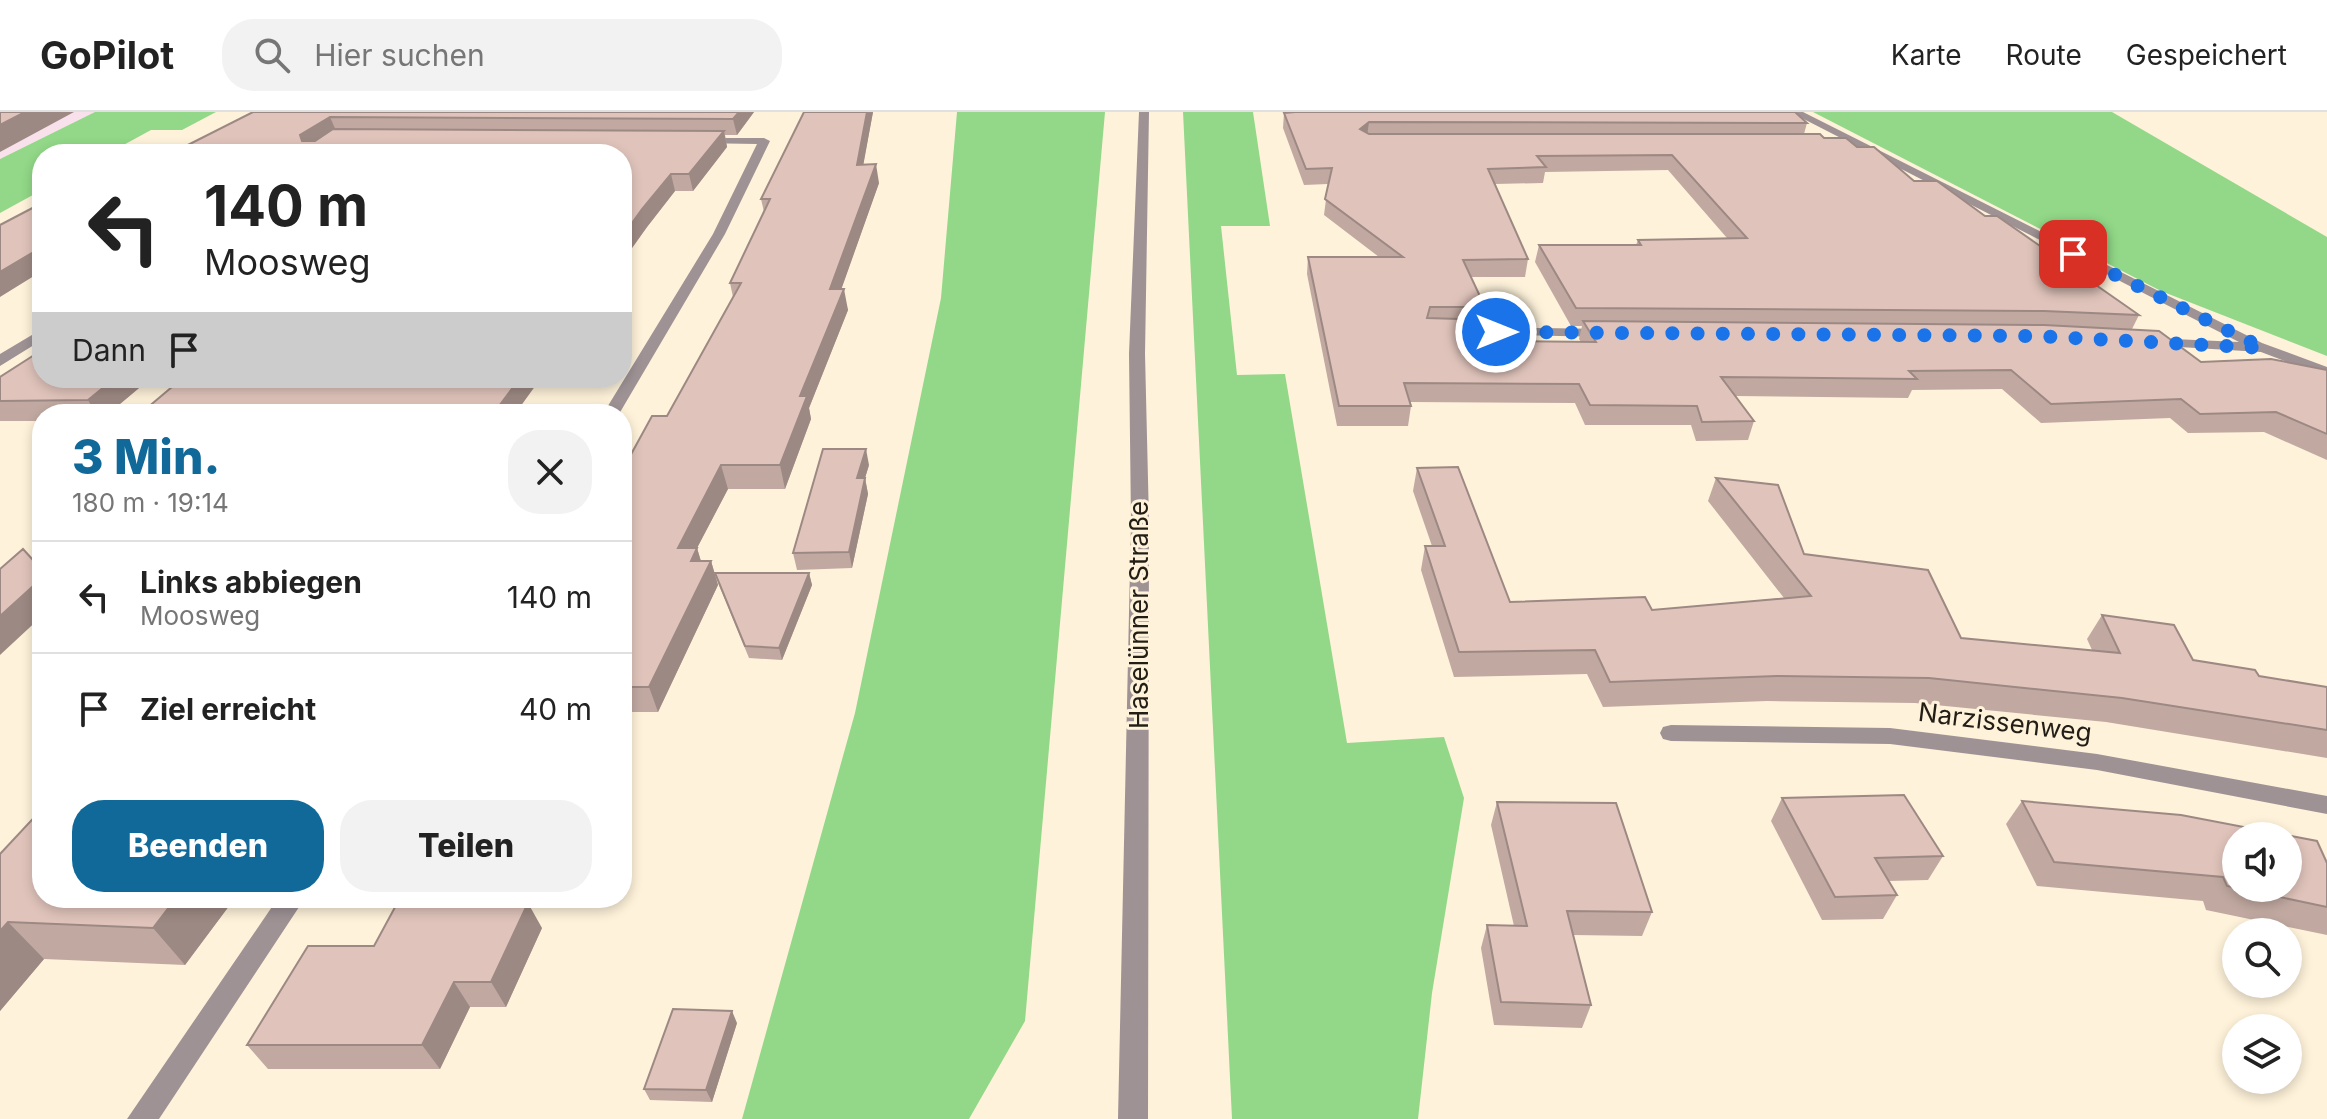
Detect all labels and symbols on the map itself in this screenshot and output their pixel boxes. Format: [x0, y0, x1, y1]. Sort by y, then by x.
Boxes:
pin [2039, 220, 2107, 288]
position arrow [1454, 290, 1538, 374]
street label: Haselünner Straße [1123, 501, 1154, 729]
street label: Narzissenweg [1917, 696, 2093, 748]

